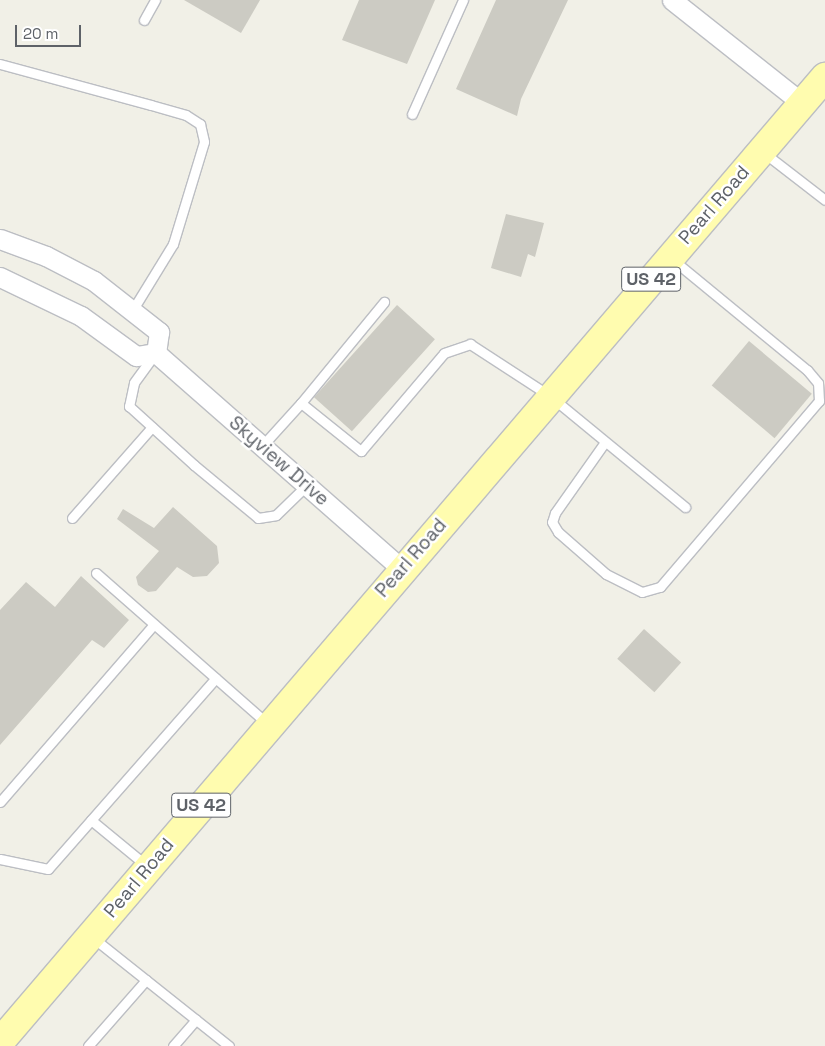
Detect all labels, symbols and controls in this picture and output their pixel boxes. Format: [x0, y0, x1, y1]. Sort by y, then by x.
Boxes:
scale bar [18, 15, 84, 47]
text: 20 m [23, 24, 58, 43]
street label: Pearl Road [674, 161, 754, 249]
road number: US 42 [621, 264, 681, 294]
street label: Skyview Drive [224, 411, 334, 511]
street label: Pearl Road [371, 514, 451, 602]
road number: US 42 [171, 790, 231, 820]
street label: Pearl Road [99, 834, 179, 922]

